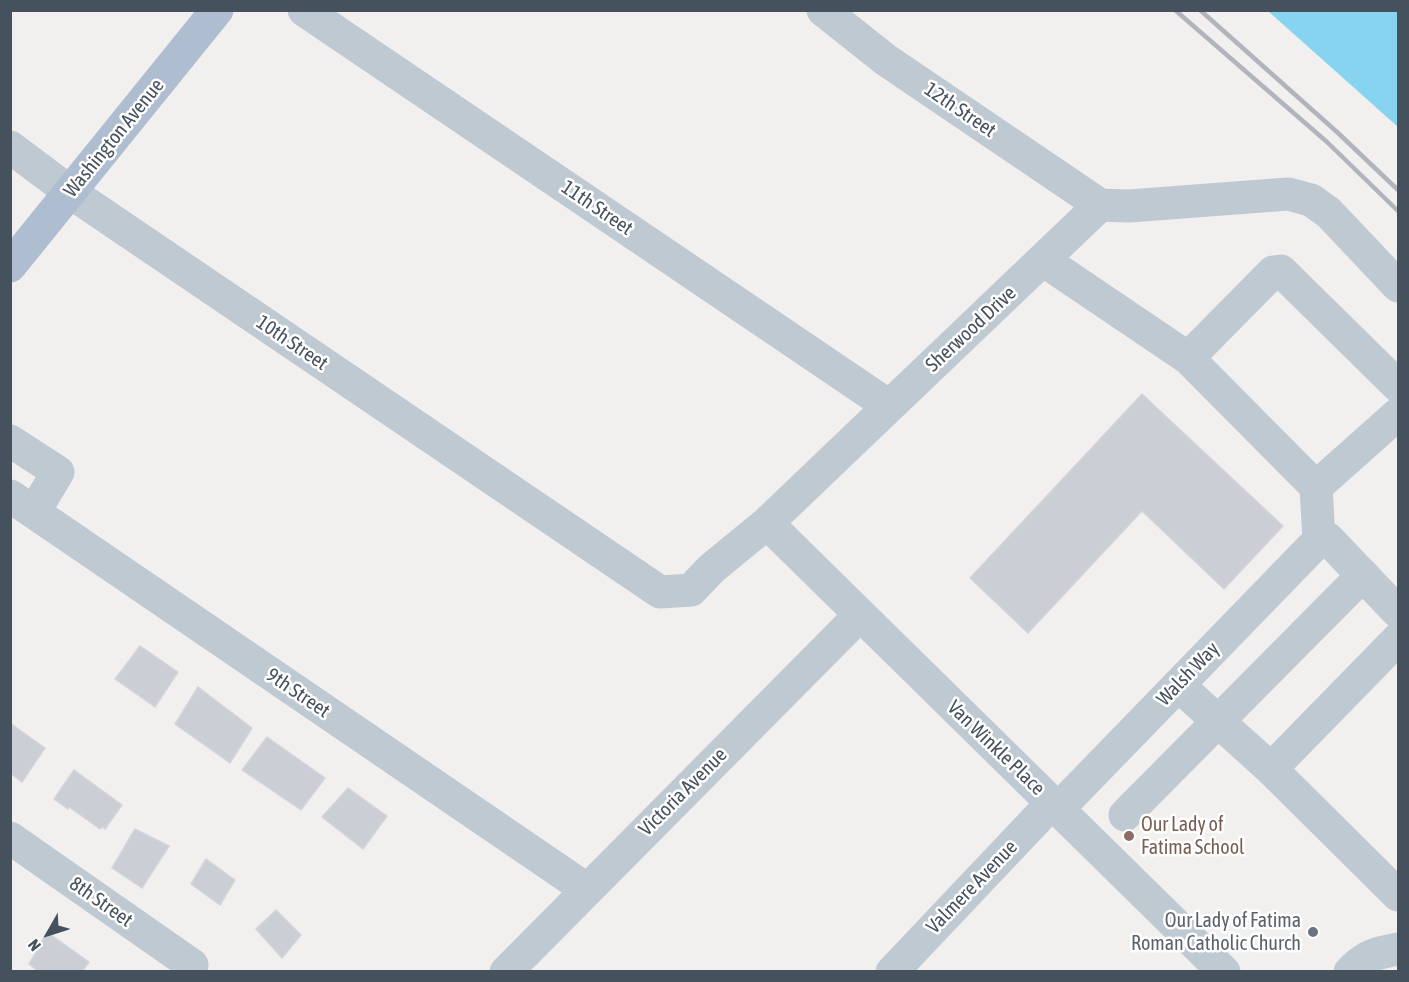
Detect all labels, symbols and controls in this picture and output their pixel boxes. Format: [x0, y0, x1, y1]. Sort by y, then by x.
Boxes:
street label: Washington Avenue [59, 74, 169, 202]
street label: 12th Street [920, 77, 1000, 143]
street label: 11th Street [557, 175, 637, 241]
street label: Sherwood Drive [921, 281, 1021, 377]
street label: 10th Street [252, 310, 332, 376]
street label: Walsh Way [1152, 637, 1224, 711]
street label: 9th Street [262, 663, 334, 723]
street label: Van Winkle Place [942, 695, 1050, 801]
street label: Victoria Avenue [634, 743, 732, 841]
place label: Our Lady of Fatima School [1141, 813, 1244, 860]
marker: Our Lady of Fatima School [1122, 829, 1136, 843]
street label: Valmere Avenue [922, 835, 1022, 939]
street label: 8th Street [65, 872, 137, 932]
north arrow [18, 904, 78, 964]
place label: Our Lady of Fatima Roman Catholic Church [1131, 909, 1301, 956]
marker: Our Lady of Fatima Roman Catholic Church [1306, 925, 1320, 939]
text: N [24, 936, 44, 955]

